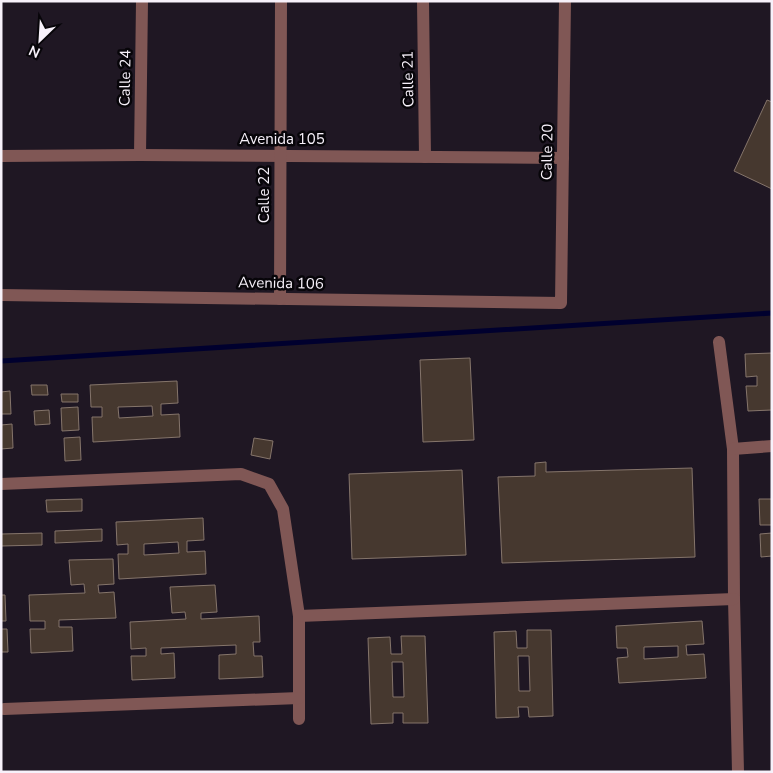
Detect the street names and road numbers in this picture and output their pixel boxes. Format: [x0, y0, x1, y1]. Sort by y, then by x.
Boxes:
street label: Calle 24 [115, 50, 135, 106]
street label: Calle 21 [398, 51, 418, 107]
street label: Calle 20 [537, 124, 557, 180]
street label: Avenida 105 [239, 129, 325, 149]
street label: Calle 22 [254, 167, 274, 223]
street label: Avenida 106 [238, 272, 324, 294]

